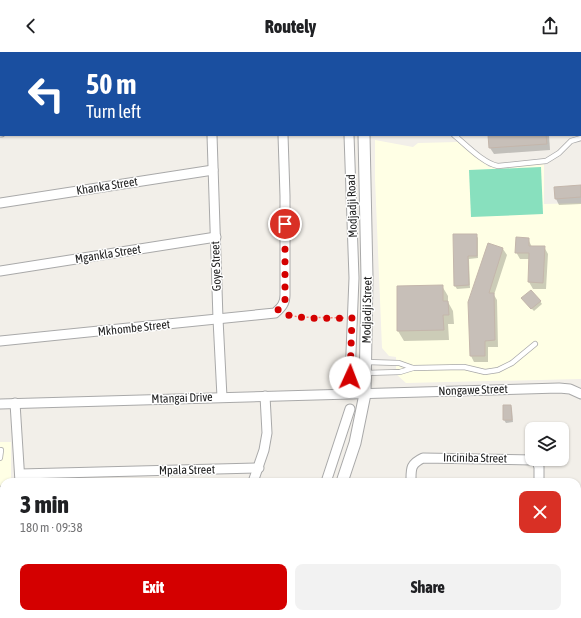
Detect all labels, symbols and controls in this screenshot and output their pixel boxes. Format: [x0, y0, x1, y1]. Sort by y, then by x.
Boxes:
icon: back [20, 15, 42, 37]
icon: share [539, 15, 561, 37]
text: Routely [265, 16, 316, 37]
icon: left [20, 68, 72, 120]
text: 50 m [86, 68, 136, 100]
text: Turn left [86, 101, 141, 122]
street label: Khanka Street [75, 174, 139, 198]
street label: Modjadji Road [344, 174, 360, 238]
pin [268, 207, 302, 241]
icon: arrive [274, 213, 296, 235]
street label: Goye Street [208, 240, 224, 291]
street label: Mgankla Street [74, 242, 142, 266]
street label: Modjadji Street [359, 276, 375, 344]
street label: Mkhombe Street [97, 317, 171, 339]
position arrow [329, 356, 371, 398]
street label: Nongawe Street [438, 382, 509, 398]
street label: Mtangai Drive [151, 390, 213, 406]
map controls [525, 422, 569, 466]
button: layers [525, 422, 569, 466]
street label: Inciniba Street [443, 450, 508, 466]
street label: Mpala Street [159, 463, 216, 477]
text: 3 min [20, 491, 69, 518]
button: close [519, 491, 561, 533]
text: 180 m · 09:38 [20, 520, 83, 535]
button: Exit [20, 564, 287, 610]
button: Share [295, 564, 561, 610]

